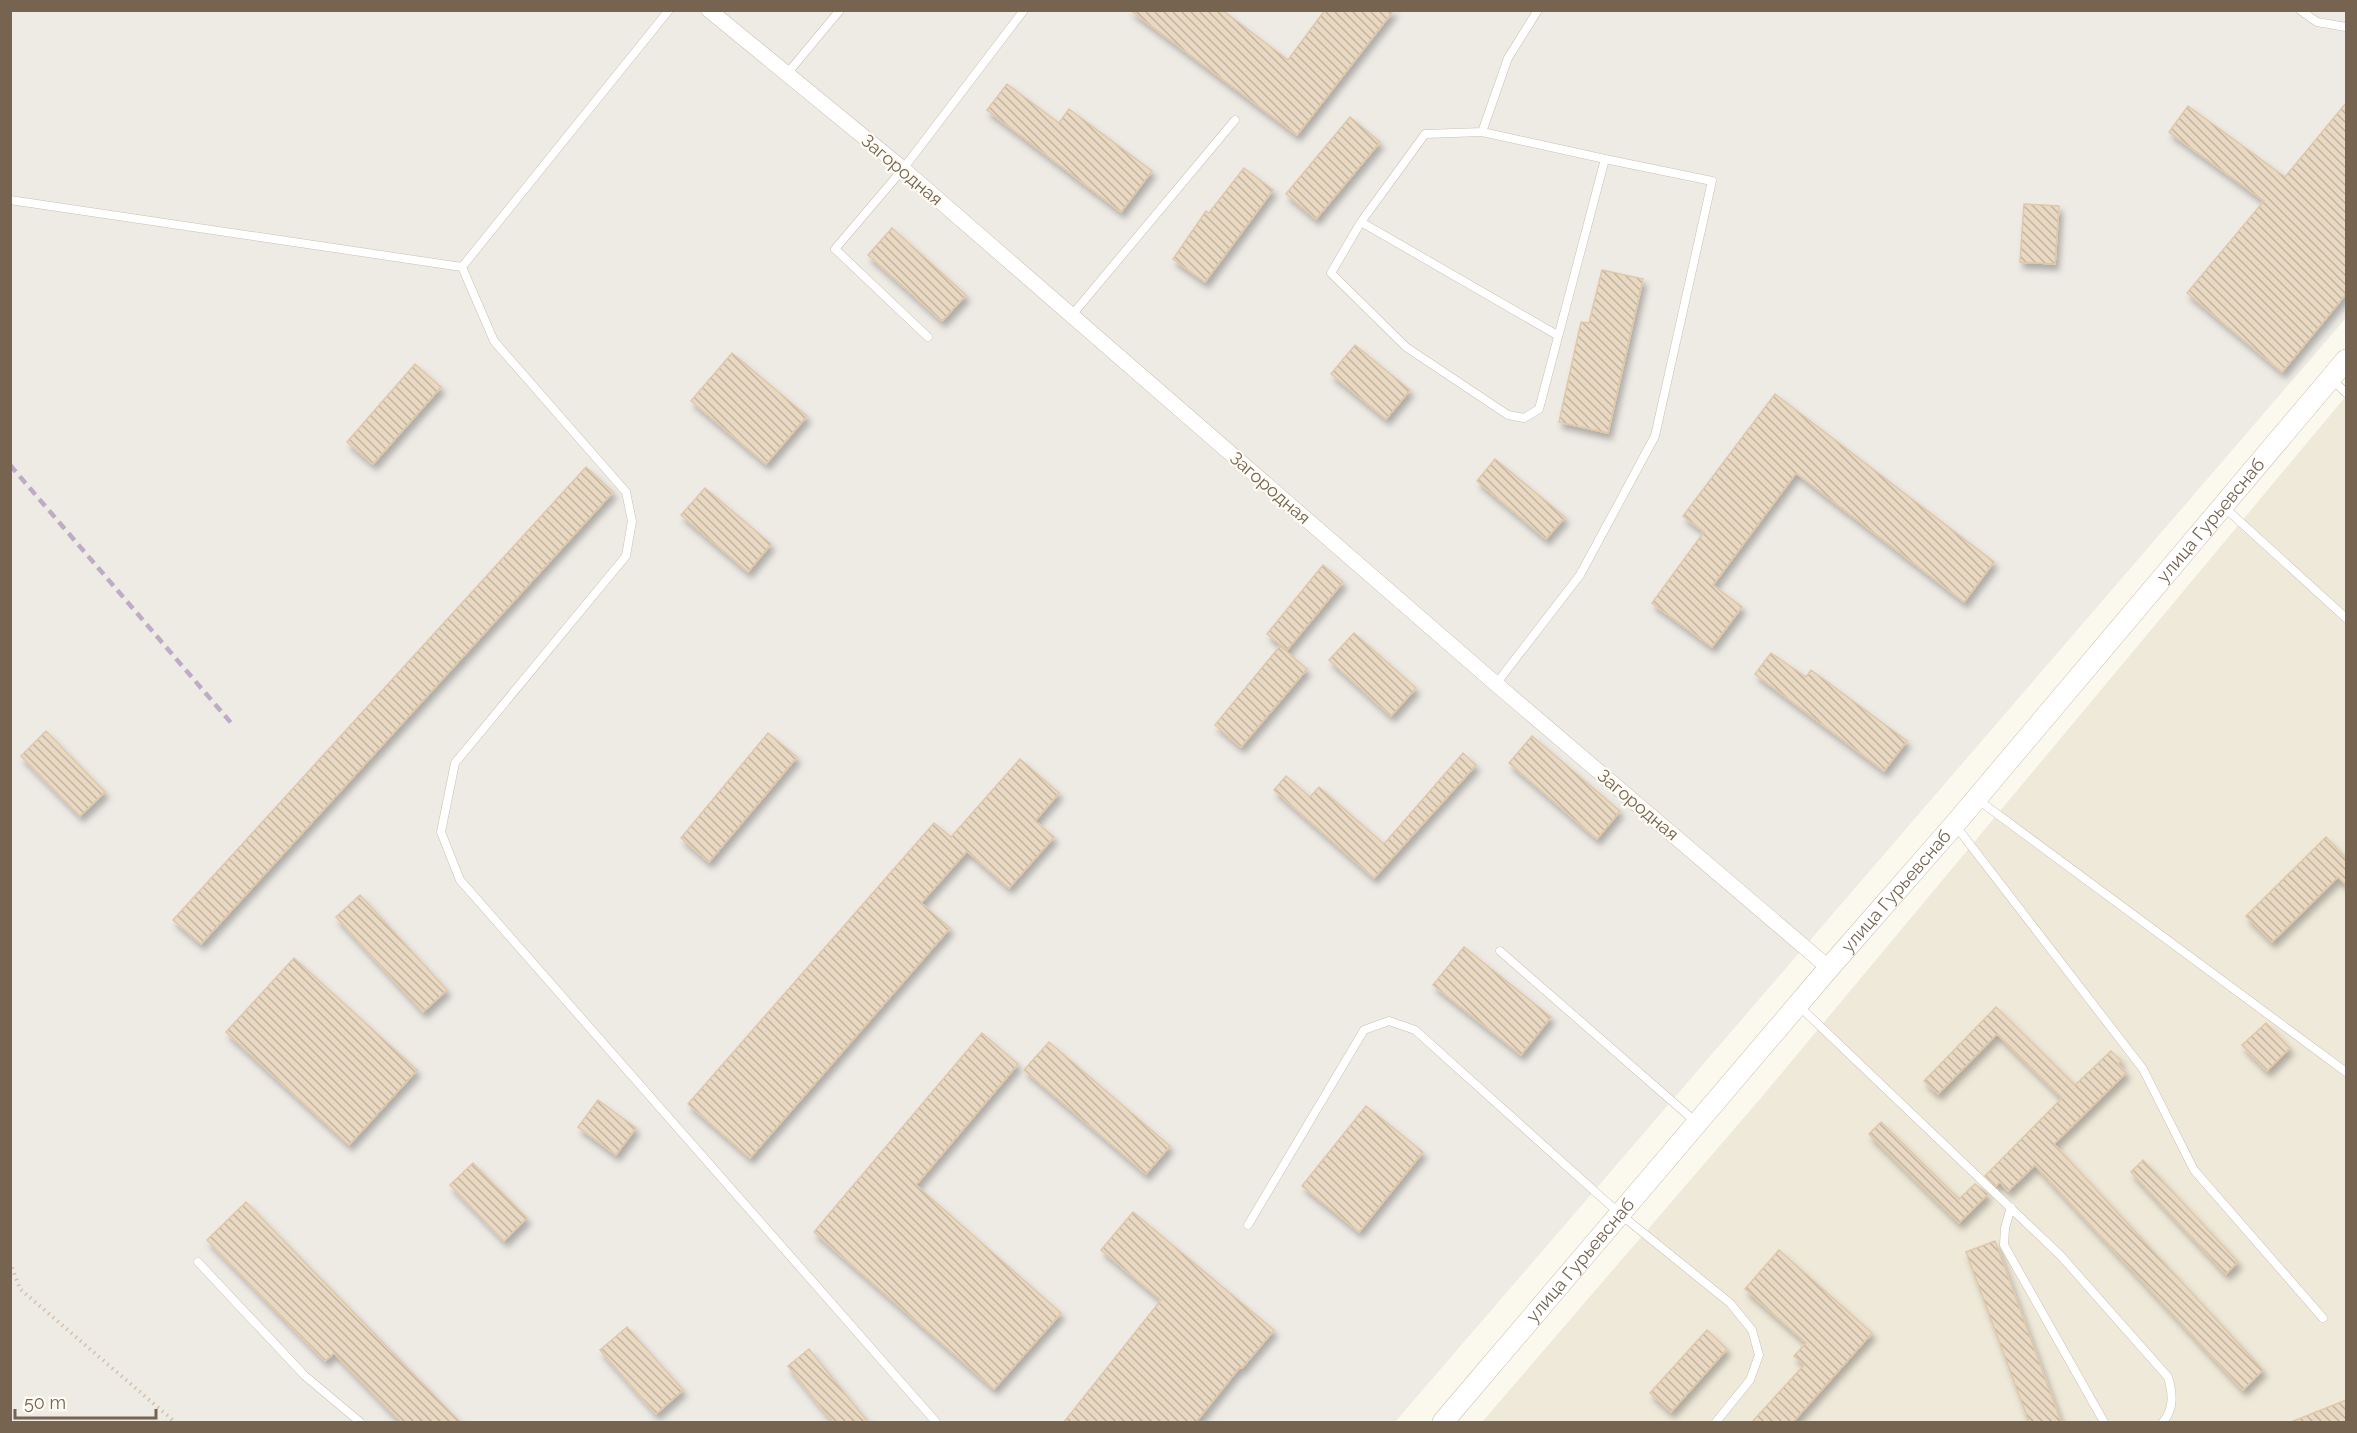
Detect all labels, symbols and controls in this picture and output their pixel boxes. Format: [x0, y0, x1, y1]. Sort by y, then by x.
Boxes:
street label: Загородная [857, 130, 947, 210]
street label: Загородная [1226, 447, 1315, 528]
street label: улица Гурьевснаб [2152, 454, 2269, 587]
street label: Загородная [1593, 765, 1683, 845]
street label: улица Гурьевснаб [1837, 825, 1955, 956]
street label: улица Гурьевснаб [1521, 1194, 1638, 1326]
scale bar [15, 1382, 156, 1420]
text: 50 m [24, 1392, 66, 1413]

